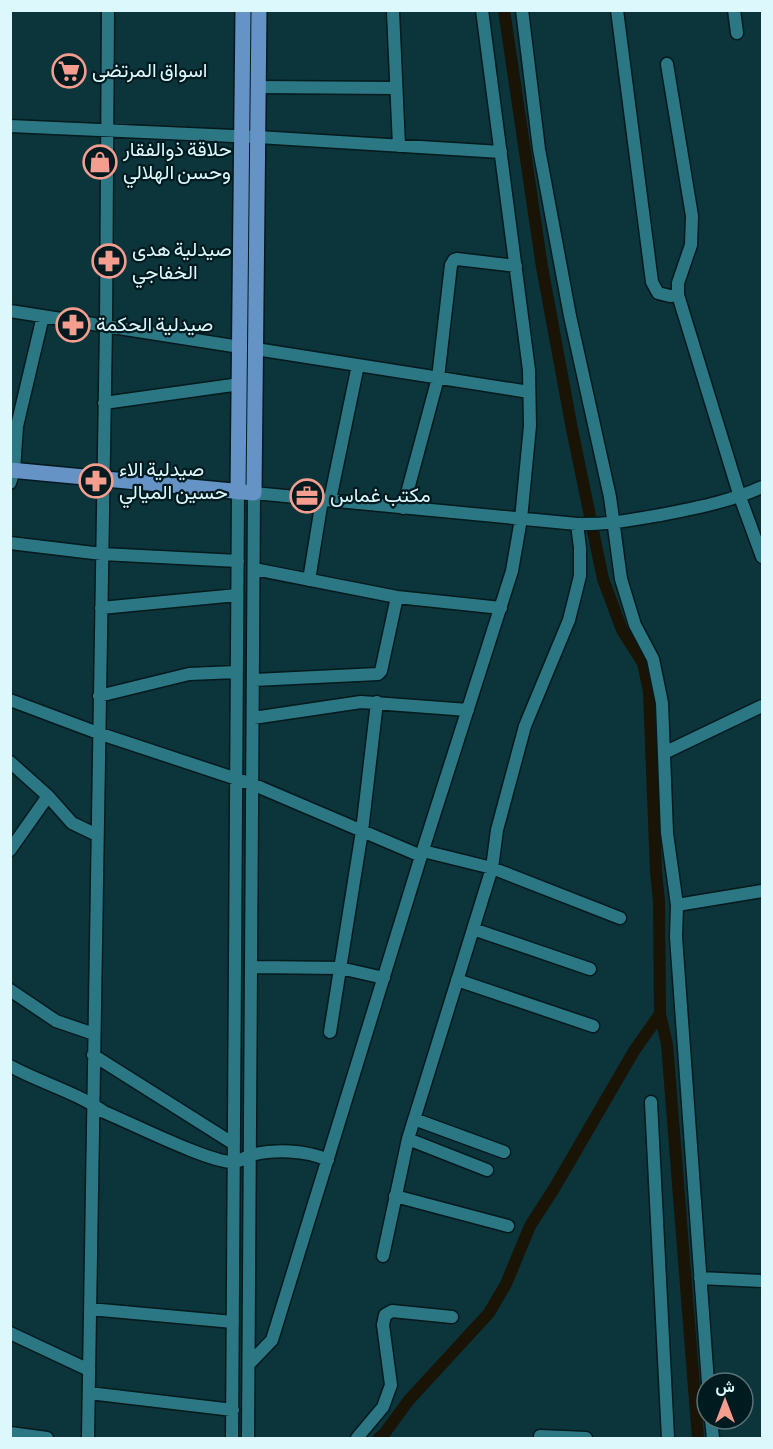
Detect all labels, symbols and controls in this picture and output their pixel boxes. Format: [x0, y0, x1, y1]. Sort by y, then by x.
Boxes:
supermarket icon: اسواق المرتضى [51, 53, 87, 89]
place label: اسواق المرتضى [92, 59, 208, 83]
place label: حلاقة ذوالفقار وحسن الهلالي [122, 138, 232, 189]
shop icon: حلاقة ذوالفقار وحسن الهلالي [82, 144, 118, 180]
place label: صيدلية هدى الخفاجي [132, 238, 232, 289]
pharmacy icon: صيدلية هدى الخفاجي [91, 243, 127, 279]
pharmacy icon: صيدلية الحكمة [55, 307, 91, 343]
place label: صيدلية الحكمة [96, 313, 213, 337]
place label: صيدلية الاء حسين الميالي [119, 458, 228, 509]
pharmacy icon: صيدلية الاء حسين الميالي [78, 463, 114, 499]
office icon: مكتب غماس [289, 478, 325, 514]
place label: مكتب غماس [330, 484, 431, 508]
north arrow [695, 1371, 755, 1431]
text: ش [715, 1378, 735, 1397]

